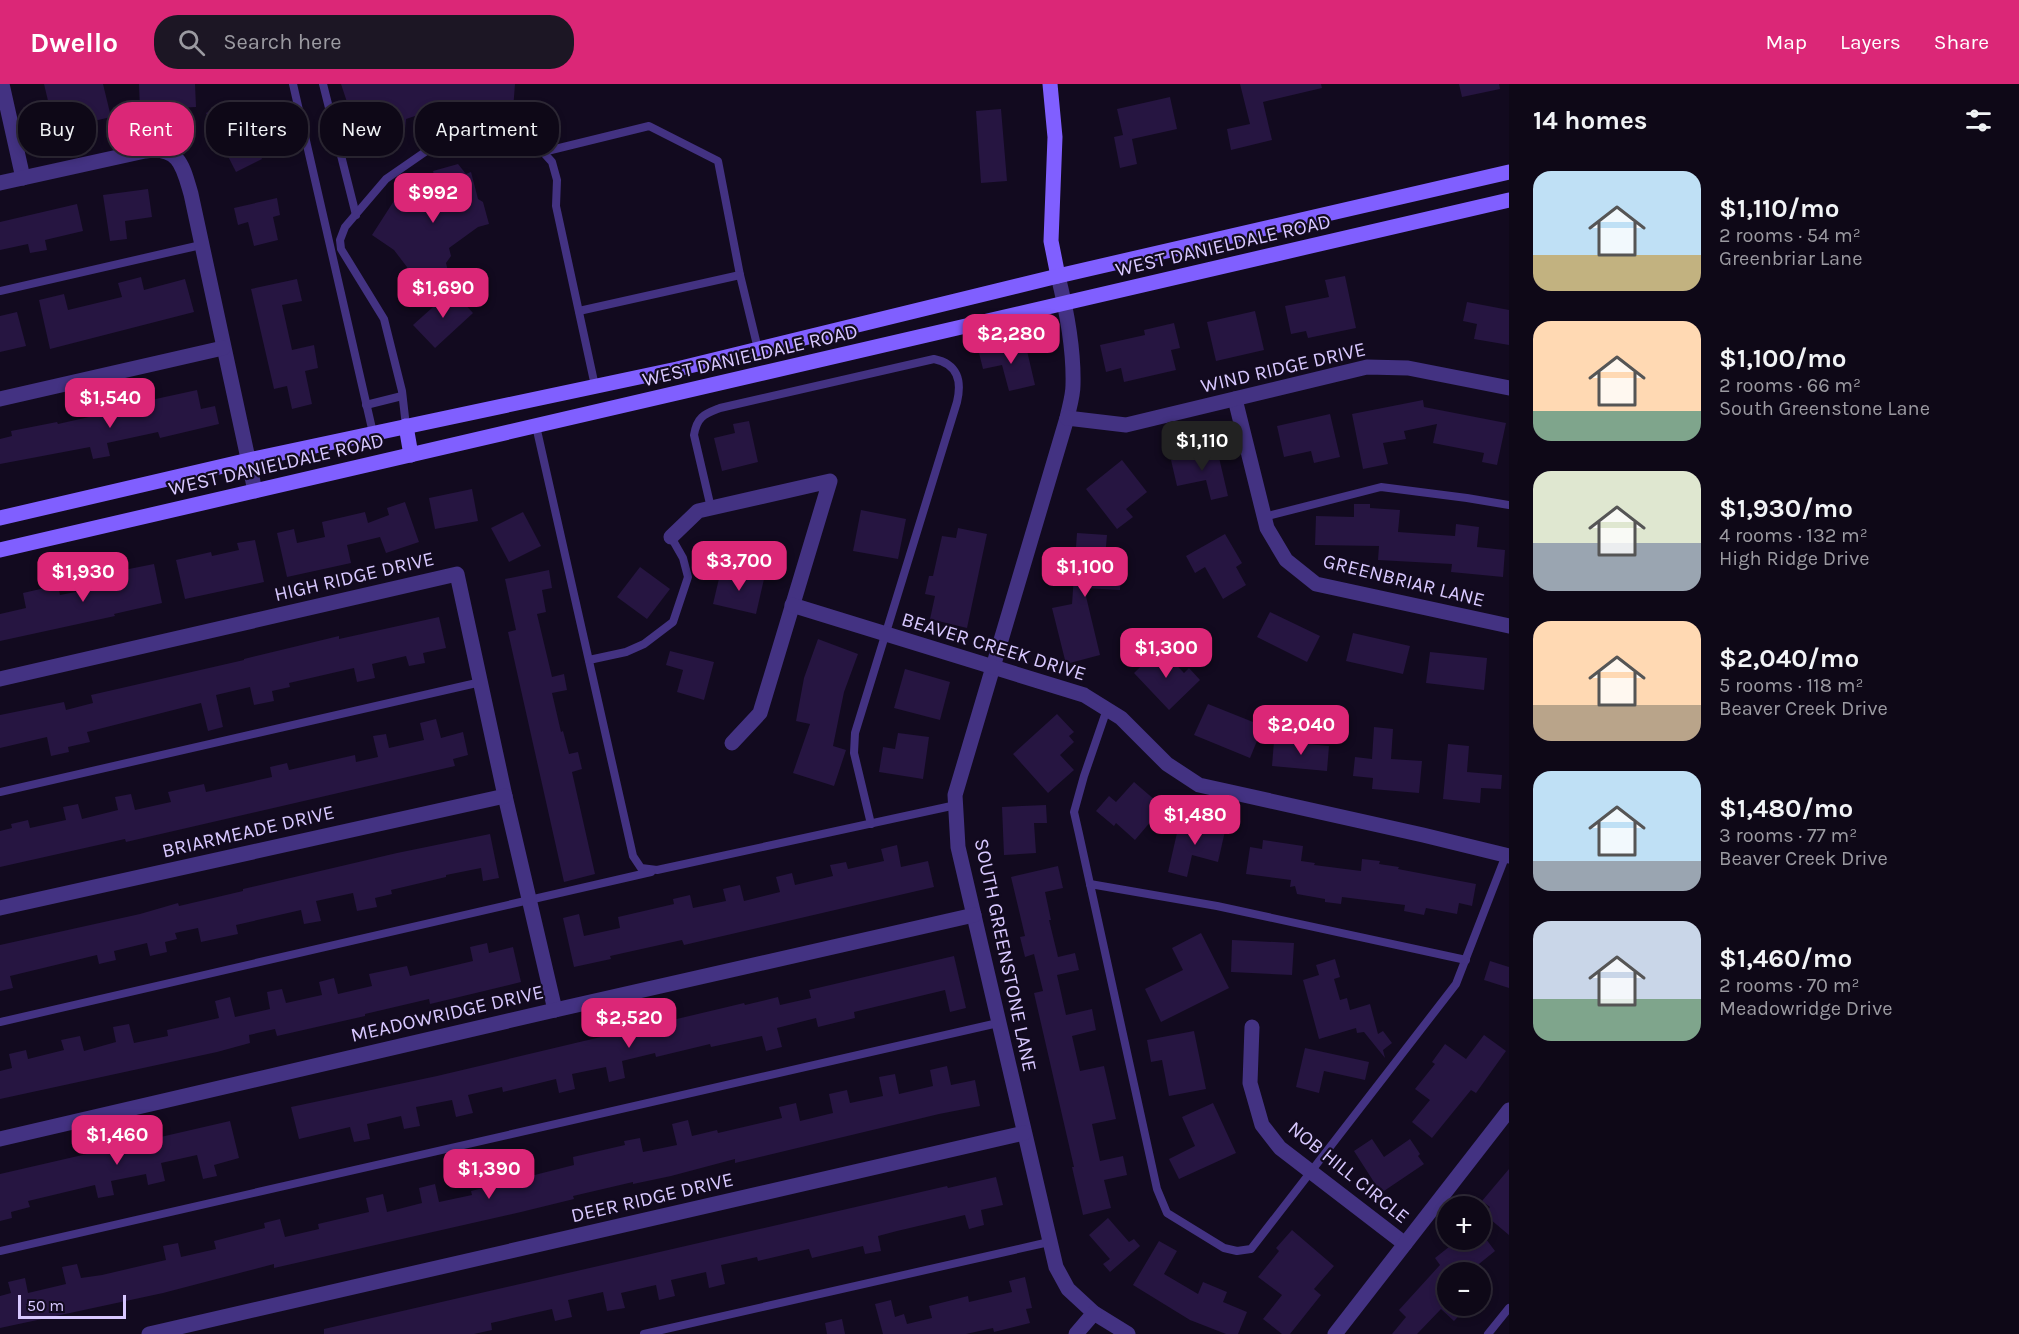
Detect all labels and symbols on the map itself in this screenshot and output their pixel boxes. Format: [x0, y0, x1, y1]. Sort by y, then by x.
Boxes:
pin: $992 [397, 173, 469, 224]
street label: WEST DANIELDALE ROAD [1113, 209, 1333, 281]
pin: $1,690 [394, 268, 492, 319]
pin: $2,280 [962, 314, 1060, 365]
street label: WEST DANIELDALE ROAD [640, 319, 860, 391]
street label: WIND RIDGE DRIVE [1198, 337, 1368, 398]
pin: $1,540 [61, 378, 159, 429]
pin: $1,110 [1153, 421, 1251, 472]
street label: WEST DANIELDALE ROAD [166, 428, 386, 500]
pin: $3,700 [690, 541, 788, 592]
street label: HIGH RIDGE DRIVE [272, 547, 436, 606]
pin: $1,100 [1036, 547, 1134, 598]
street label: GREENBRIAR LANE [1321, 549, 1487, 612]
pin: $1,930 [34, 552, 132, 603]
street label: BEAVER CREEK DRIVE [899, 607, 1089, 685]
pin: $1,300 [1117, 628, 1215, 679]
pin: $2,040 [1252, 705, 1350, 756]
pin: $1,480 [1146, 795, 1244, 846]
street label: BRIARMEADE DRIVE [160, 800, 337, 863]
street label: SOUTH GREENSTONE LANE [970, 836, 1041, 1074]
street label: MEADOWRIDGE DRIVE [348, 980, 546, 1047]
pin: $2,520 [580, 998, 678, 1049]
pin: $1,460 [68, 1115, 166, 1166]
street label: NOB HILL CIRCLE [1283, 1117, 1414, 1228]
pin: $1,390 [440, 1149, 538, 1200]
street label: DEER RIDGE DRIVE [569, 1168, 736, 1227]
scale bar [18, 1292, 126, 1320]

